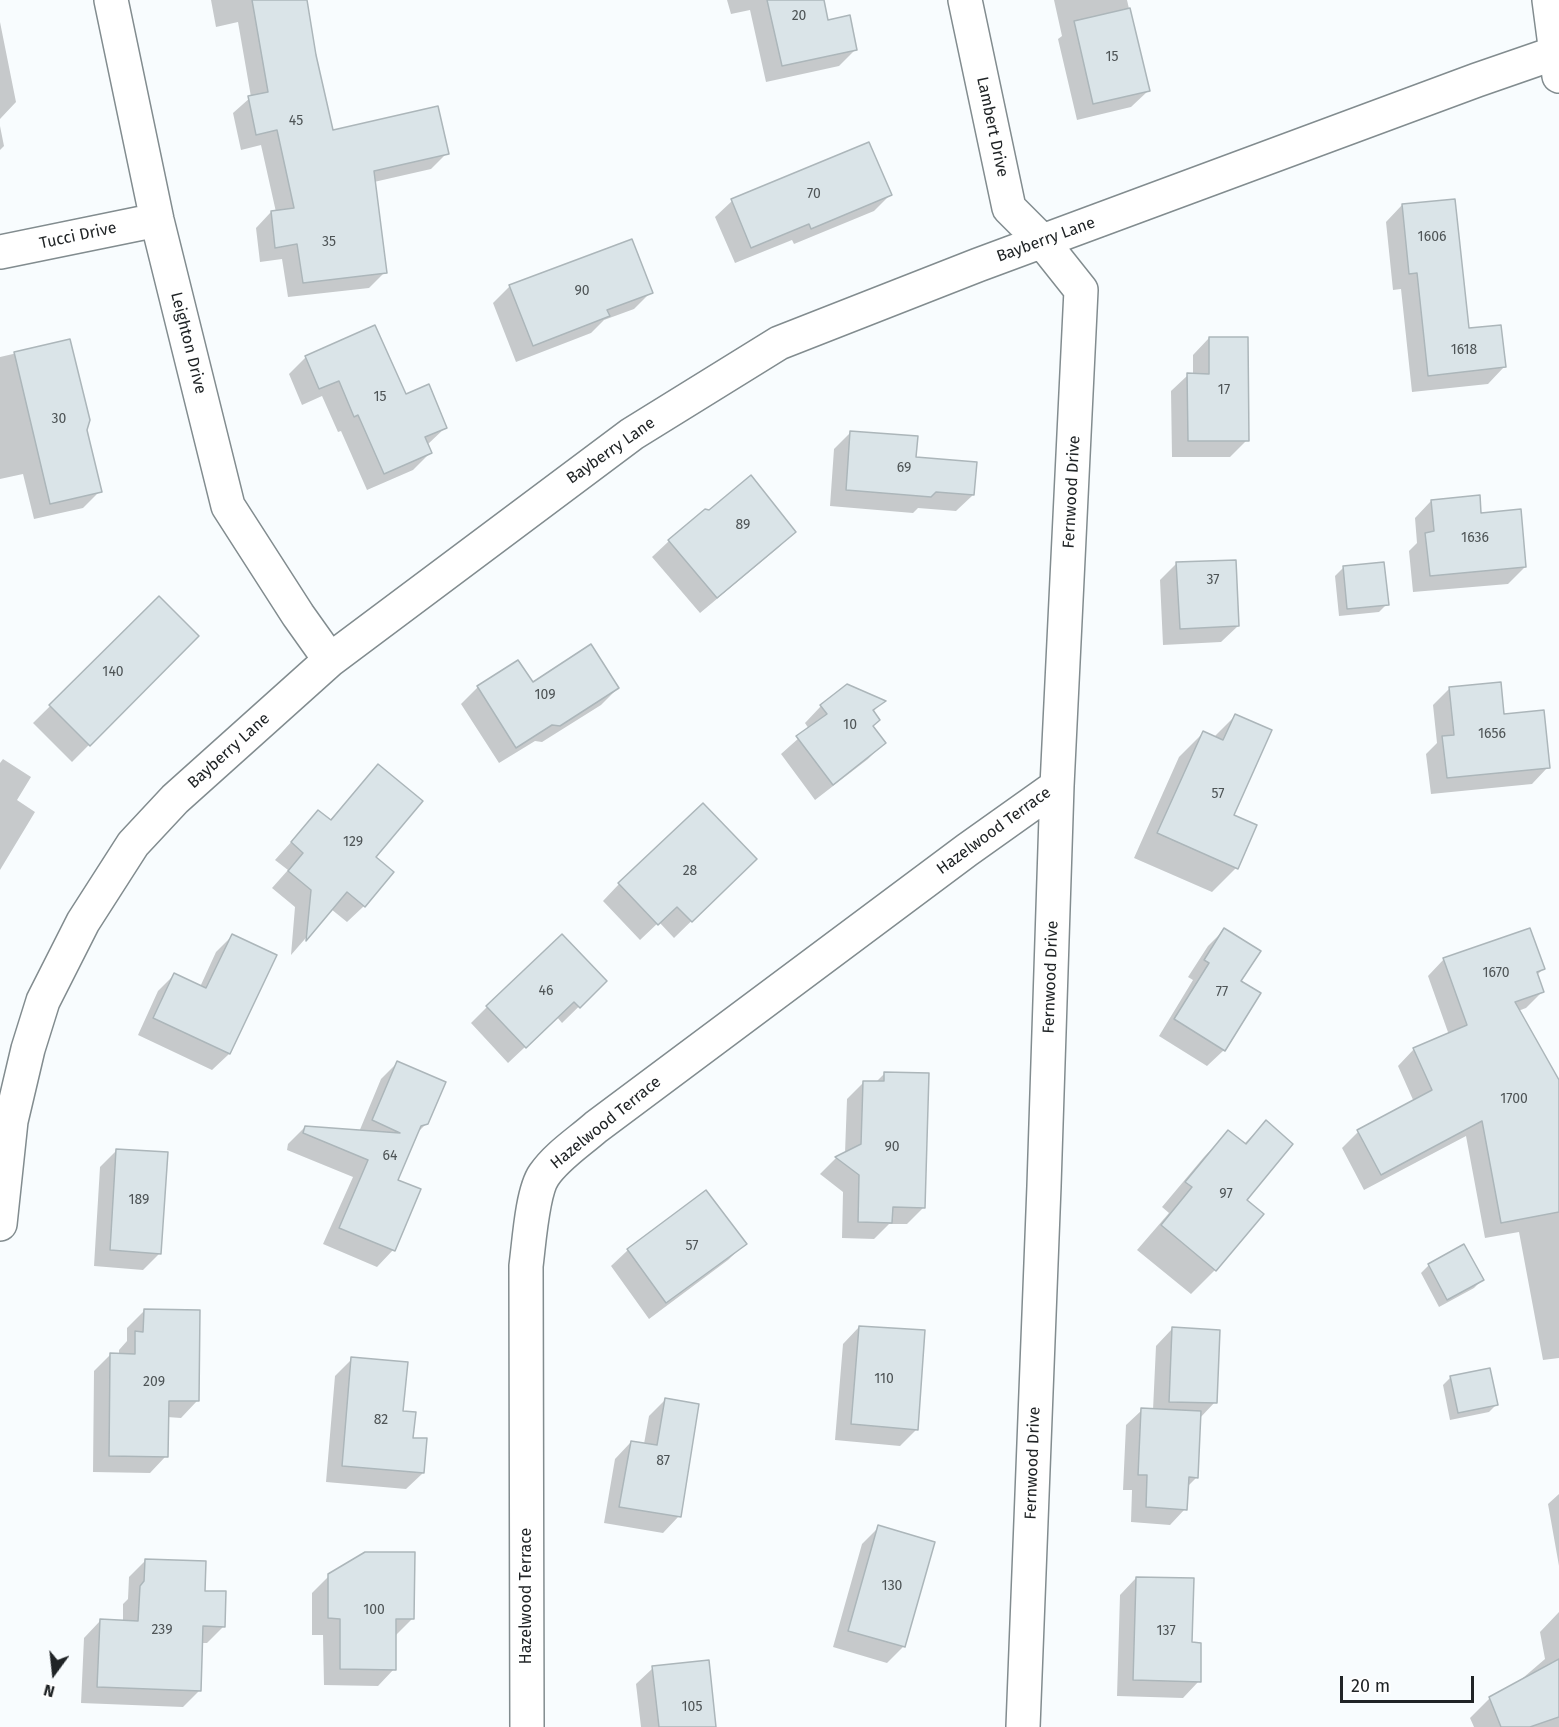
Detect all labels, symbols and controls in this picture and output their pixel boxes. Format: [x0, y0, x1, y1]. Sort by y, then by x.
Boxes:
house number: 20 [792, 8, 806, 24]
house number: 15 [1105, 49, 1119, 65]
street label: Lambert Drive [972, 75, 1012, 179]
house number: 45 [289, 113, 303, 129]
house number: 70 [807, 186, 821, 202]
street label: Bayberry Lane [994, 213, 1098, 267]
street label: Tucci Drive [38, 218, 118, 254]
house number: 1606 [1418, 229, 1446, 245]
house number: 35 [322, 234, 336, 250]
house number: 90 [574, 283, 590, 299]
street label: Leighton Drive [166, 290, 210, 396]
house number: 1618 [1451, 342, 1477, 358]
house number: 17 [1218, 382, 1230, 398]
house number: 15 [373, 389, 387, 405]
house number: 30 [52, 411, 66, 427]
street label: Bayberry Lane [563, 413, 659, 489]
street label: Fernwood Drive [1059, 435, 1085, 549]
house number: 69 [897, 460, 911, 476]
house number: 89 [736, 517, 750, 533]
house number: 1636 [1461, 530, 1489, 546]
house number: 37 [1206, 572, 1220, 588]
house number: 140 [102, 664, 124, 680]
house number: 109 [534, 687, 556, 703]
street label: Bayberry Lane [184, 709, 274, 793]
house number: 10 [843, 717, 857, 733]
house number: 1656 [1478, 726, 1506, 742]
street label: Hazelwood Terrace [933, 783, 1055, 879]
house number: 57 [1212, 786, 1224, 802]
house number: 129 [343, 834, 363, 850]
house number: 28 [683, 863, 697, 879]
street label: Fernwood Drive [1039, 920, 1063, 1034]
house number: 1670 [1482, 965, 1510, 981]
house number: 46 [539, 983, 553, 999]
house number: 77 [1216, 984, 1228, 1000]
street label: Hazelwood Terrace [547, 1073, 665, 1173]
house number: 1700 [1500, 1091, 1528, 1107]
house number: 90 [884, 1139, 900, 1155]
house number: 64 [383, 1148, 397, 1164]
house number: 97 [1219, 1186, 1233, 1202]
house number: 189 [129, 1192, 149, 1208]
house number: 57 [686, 1238, 698, 1254]
house number: 110 [874, 1371, 894, 1387]
house number: 209 [143, 1374, 165, 1390]
street label: Fernwood Drive [1021, 1406, 1045, 1520]
house number: 82 [374, 1412, 388, 1428]
house number: 87 [656, 1453, 670, 1469]
street label: Hazelwood Terrace [517, 1528, 537, 1664]
house number: 130 [882, 1578, 902, 1594]
house number: 100 [363, 1602, 385, 1618]
house number: 239 [151, 1622, 173, 1638]
house number: 137 [1156, 1623, 1176, 1639]
north arrow [24, 1643, 84, 1703]
scale bar [1343, 1664, 1476, 1702]
text: 20 m [1351, 1675, 1390, 1697]
text: N [42, 1680, 57, 1701]
house number: 105 [682, 1699, 702, 1715]

